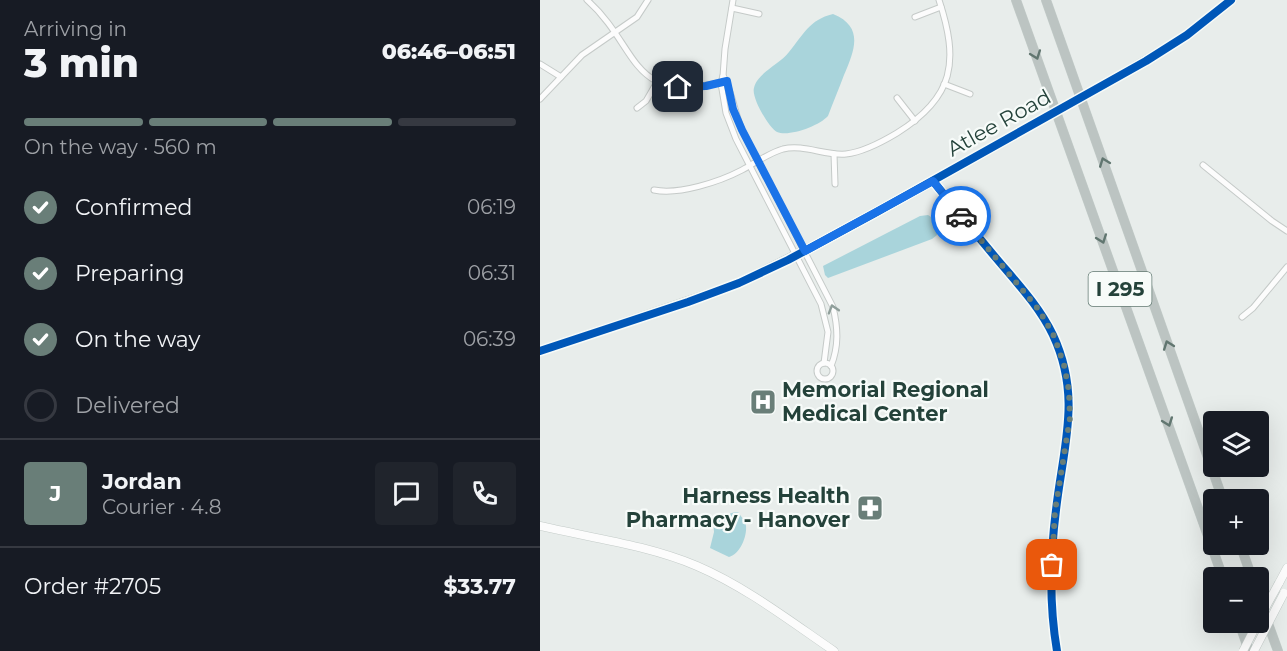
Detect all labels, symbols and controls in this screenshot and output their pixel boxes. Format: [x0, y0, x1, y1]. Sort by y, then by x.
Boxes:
text: Arriving in [24, 17, 127, 41]
text: 06:46–06:51 [382, 38, 516, 65]
text: 3 min [24, 39, 139, 87]
one-way arrow [1029, 49, 1042, 60]
pin [652, 61, 703, 112]
icon: home [661, 70, 694, 103]
street label: Atlee Road [942, 84, 1055, 161]
text: On the way · 560 m [24, 135, 217, 159]
one-way arrow [1098, 157, 1111, 167]
courier [931, 186, 991, 246]
icon: check [24, 191, 57, 224]
text: Confirmed [75, 194, 192, 221]
text: 06:19 [467, 195, 516, 219]
icon: car [945, 200, 978, 233]
one-way arrow [1095, 233, 1107, 244]
icon: check [24, 257, 57, 290]
text: Preparing [75, 260, 184, 287]
text: 06:31 [468, 261, 516, 285]
road number: I 295 [1088, 272, 1152, 306]
one-way arrow [828, 304, 840, 315]
icon: check [24, 323, 57, 356]
text: On the way [75, 326, 200, 353]
text: 06:39 [463, 327, 516, 351]
one-way arrow [1163, 341, 1176, 351]
place label: Memorial Regional Medical Center [782, 377, 989, 426]
hospital icon: Memorial Regional Medical Center [748, 387, 778, 417]
text: Delivered [75, 392, 180, 419]
map controls [1203, 411, 1269, 633]
button: layers [1203, 411, 1269, 477]
one-way arrow [1160, 416, 1173, 427]
button: chat [375, 462, 438, 525]
button: phone [453, 462, 516, 525]
text: Jordan [102, 468, 182, 495]
text: J [50, 480, 61, 507]
place label: Harness Health Pharmacy - Hanover [626, 483, 850, 532]
button: + [1203, 489, 1269, 555]
pharmacy icon: Harness Health Pharmacy - Hanover [855, 493, 885, 523]
text: Courier · 4.8 [102, 495, 221, 519]
pin [1026, 539, 1077, 590]
icon: bag [1035, 548, 1068, 581]
button: − [1203, 567, 1269, 633]
text: Order #2705 [24, 573, 161, 600]
text: $33.77 [443, 573, 516, 600]

